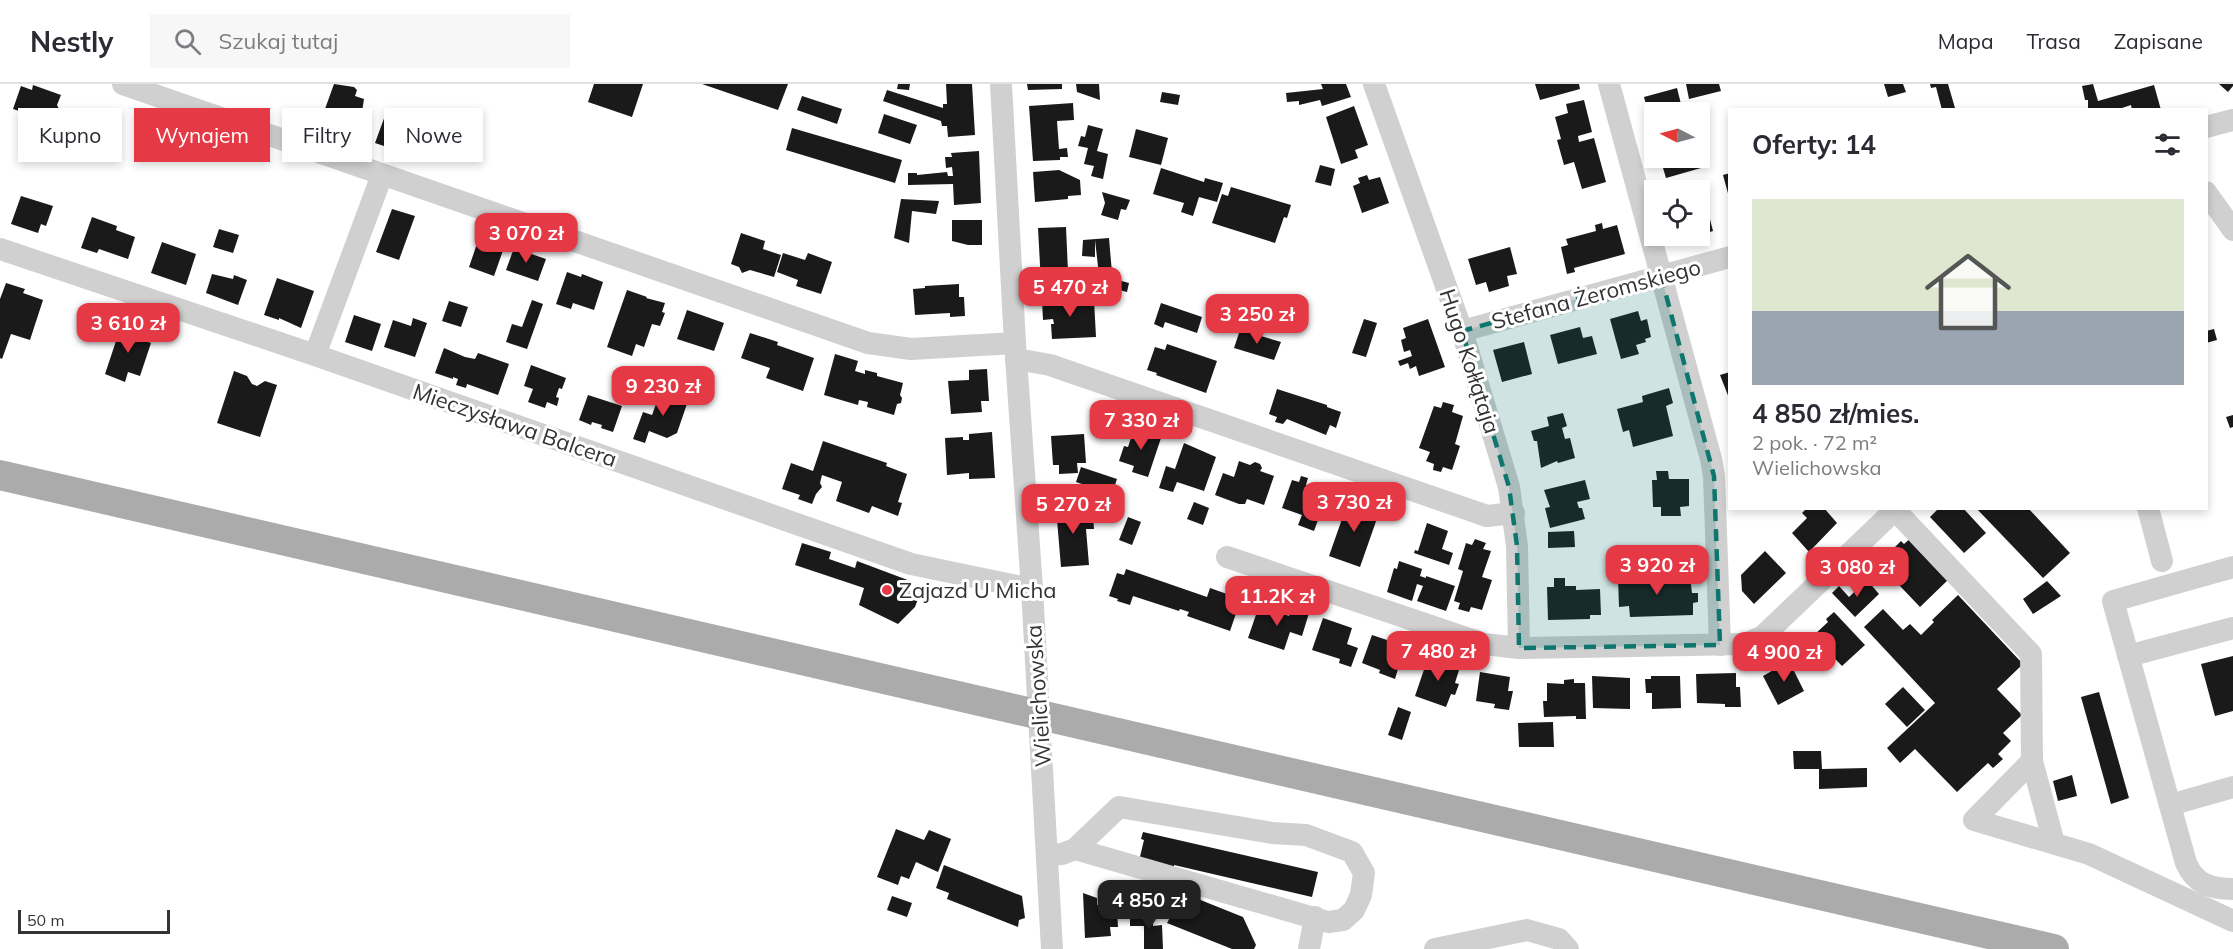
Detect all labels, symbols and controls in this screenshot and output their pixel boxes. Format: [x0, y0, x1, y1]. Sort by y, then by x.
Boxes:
search box [150, 14, 570, 68]
text: Nestly [30, 24, 114, 59]
icon: search [171, 25, 204, 58]
text: Szukaj tutaj [219, 27, 338, 55]
text: Mapa [1938, 28, 1994, 54]
text: Trasa [2027, 28, 2081, 54]
text: Zapisane [2114, 28, 2203, 54]
north arrow [1644, 102, 1710, 168]
map controls [1644, 102, 1710, 246]
chip: Kupno [18, 108, 122, 162]
chip: Wynajem [134, 108, 270, 162]
chip: Filtry [282, 108, 372, 162]
chip: Nowe [384, 108, 483, 162]
text: Oferty: 14 [1752, 128, 1876, 161]
icon: filters [2151, 128, 2184, 161]
button: locate [1644, 180, 1710, 246]
pin: 3 070 zł [464, 213, 588, 264]
text: 3 070 zł [489, 220, 563, 245]
icon: home [1914, 238, 2022, 346]
street label: Stefana Żeromskiego [1488, 253, 1704, 335]
pin: 5 470 zł [1008, 267, 1132, 318]
text: 5 470 zł [1033, 274, 1107, 299]
street label: Hugo Kołłątaja [1433, 285, 1507, 437]
pin: 3 250 zł [1195, 294, 1319, 345]
text: 3 250 zł [1220, 301, 1294, 326]
pin: 3 610 zł [66, 303, 190, 354]
text: 3 610 zł [91, 310, 165, 335]
pin: 9 230 zł [601, 366, 725, 417]
text: 9 230 zł [626, 373, 700, 398]
street label: Mieczysława Balcera [409, 377, 621, 473]
text: 4 850 zł/mies. [1752, 397, 1920, 430]
pin: 7 330 zł [1079, 400, 1203, 451]
text: 7 330 zł [1104, 407, 1178, 432]
text: 2 pok. · 72 m² [1752, 430, 1877, 455]
text: Wielichowska [1752, 455, 1882, 480]
pin: 3 730 zł [1292, 482, 1416, 533]
pin: 5 270 zł [1011, 484, 1135, 535]
text: 3 730 zł [1317, 489, 1391, 514]
text: 5 270 zł [1036, 491, 1110, 516]
pin: 3 920 zł [1595, 545, 1719, 596]
pin: 3 080 zł [1795, 547, 1919, 598]
text: 3 920 zł [1620, 552, 1694, 577]
text: 3 080 zł [1820, 554, 1894, 579]
place label: Zajazd U Micha [899, 576, 1057, 604]
pin: 11.2K zł [1215, 576, 1339, 627]
marker: Zajazd U Micha [880, 583, 894, 597]
text: 11.2K zł [1239, 583, 1315, 608]
street label: Wielichowska [1019, 624, 1057, 768]
pin: 7 480 zł [1376, 631, 1500, 682]
pin: 4 900 zł [1722, 632, 1846, 683]
text: 7 480 zł [1401, 638, 1475, 663]
text: 4 900 zł [1747, 639, 1821, 664]
pin: 4 850 zł [1087, 880, 1211, 931]
text: 4 850 zł [1112, 887, 1186, 912]
scale bar [18, 907, 170, 934]
text: 50 m [27, 910, 64, 930]

